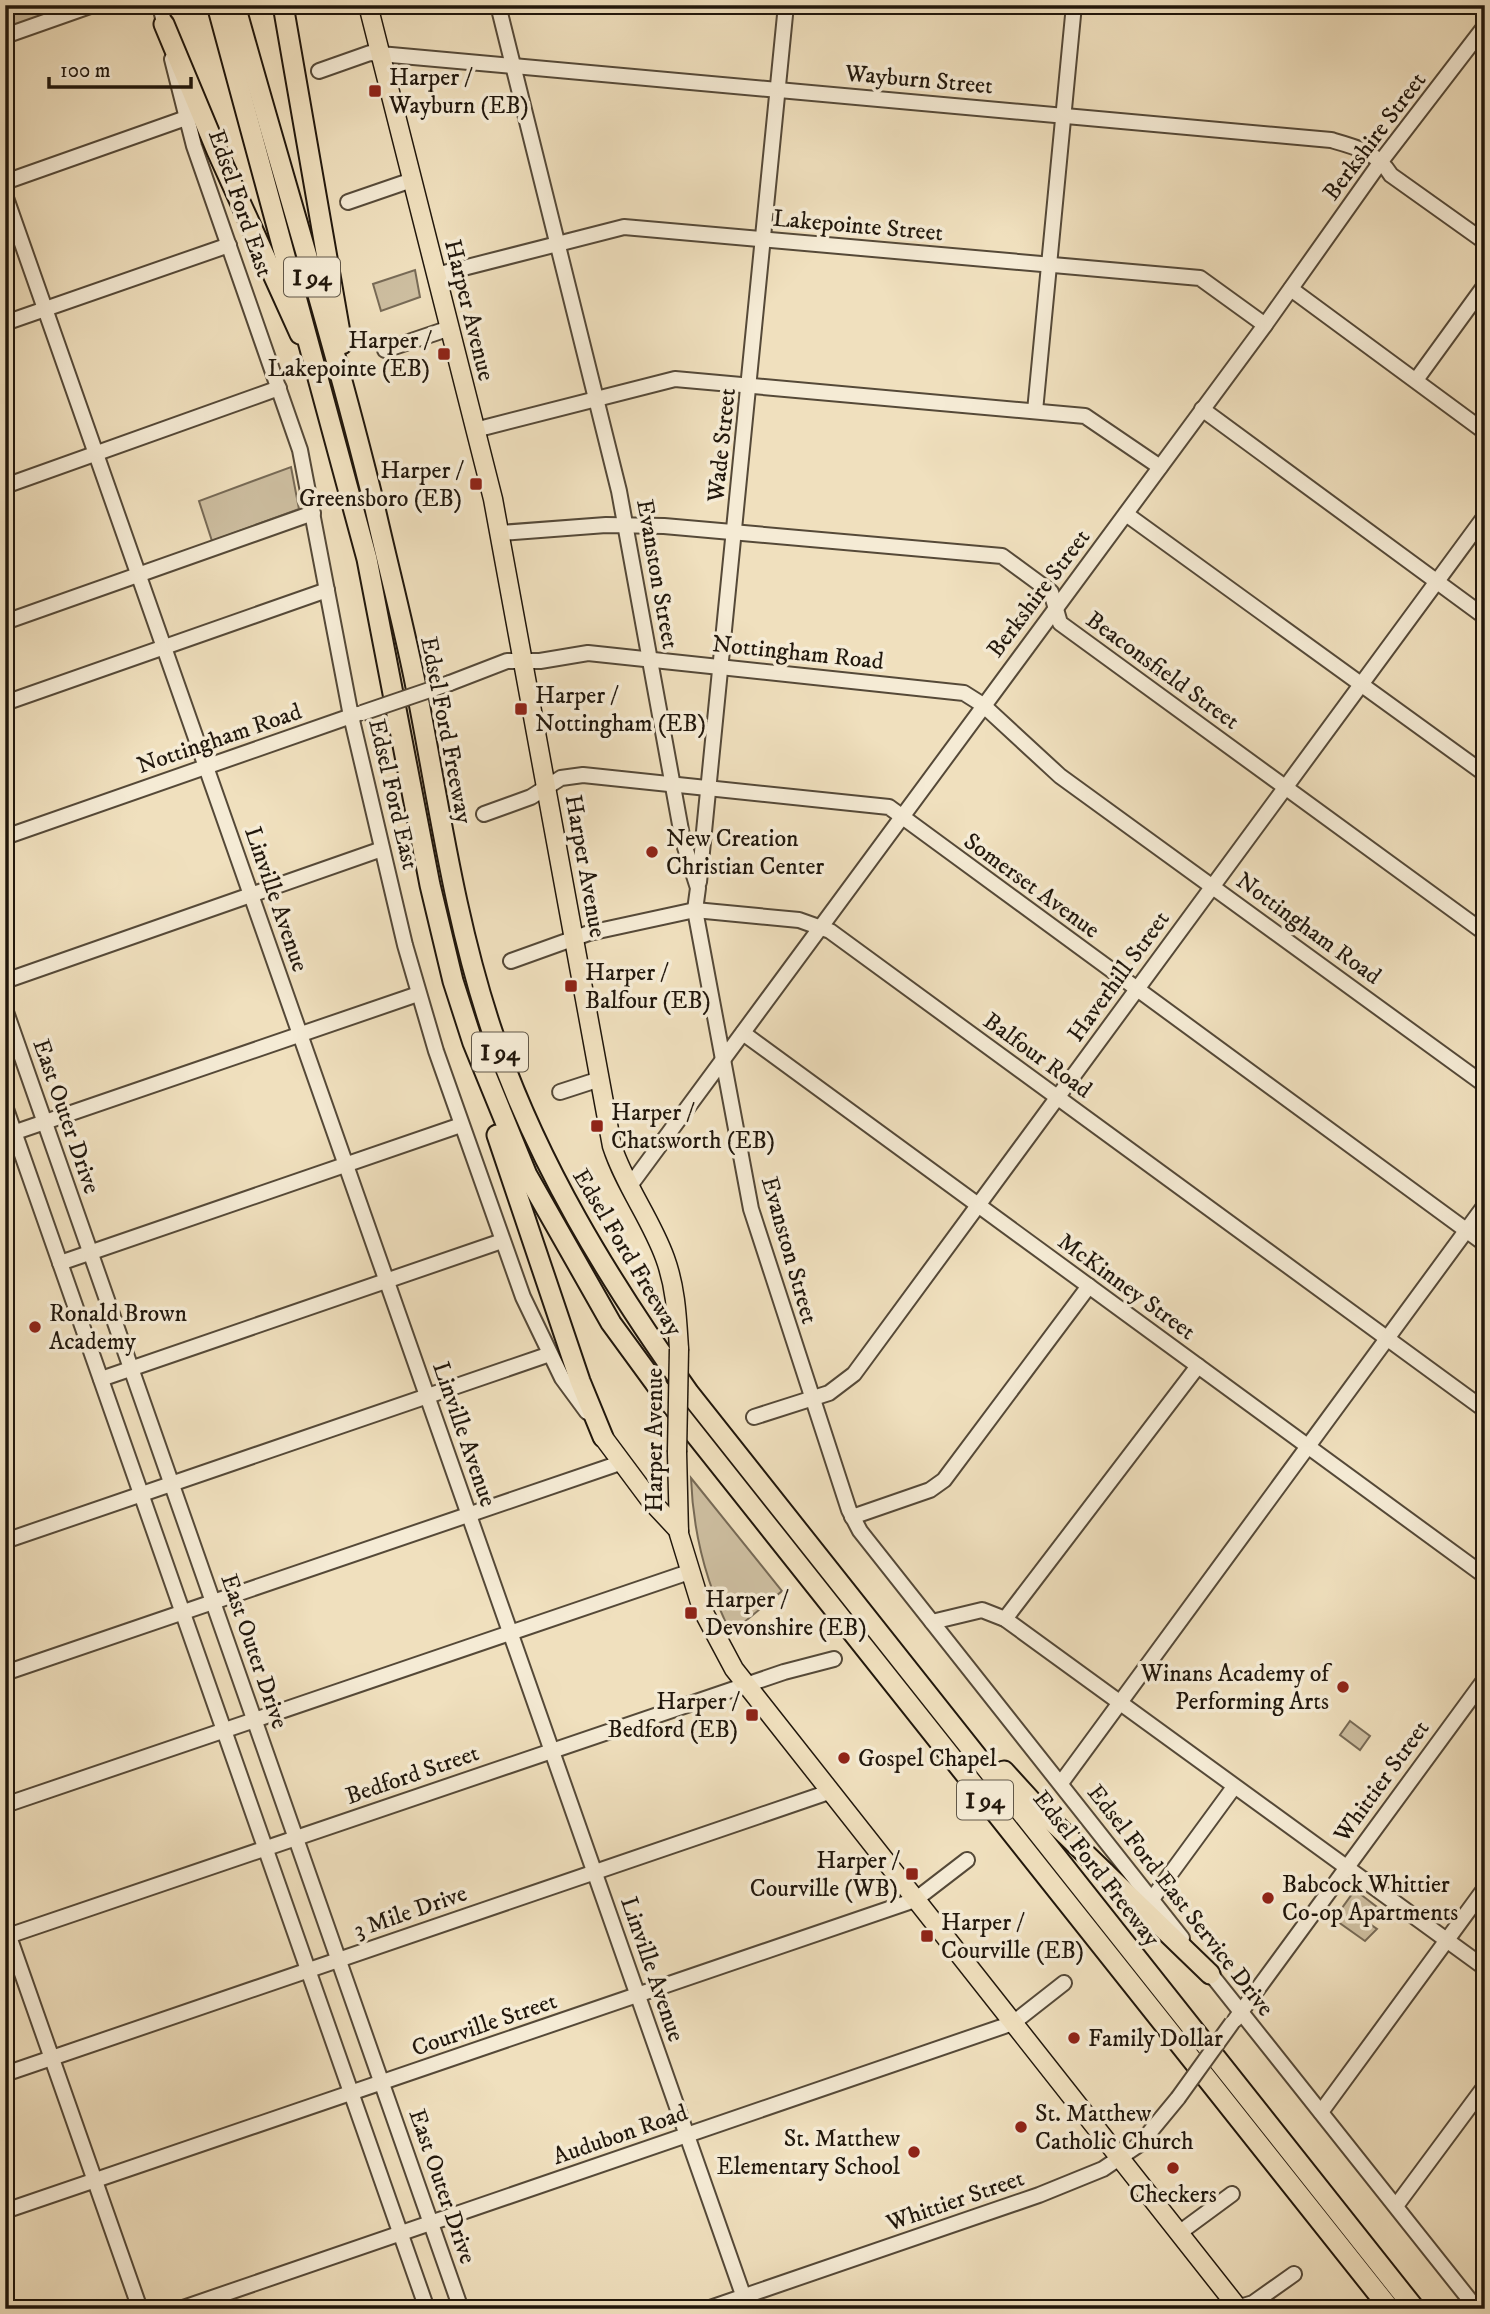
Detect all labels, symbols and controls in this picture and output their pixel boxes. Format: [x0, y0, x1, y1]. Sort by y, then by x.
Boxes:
scale bar [49, 46, 191, 90]
text: 100 m [60, 58, 111, 84]
street label: Wayburn Street [843, 59, 994, 101]
place label: Harper / Wayburn (EB) [388, 63, 529, 121]
street label: Berkshire Street [1317, 66, 1433, 207]
marker: Harper / Wayburn (EB) [367, 83, 383, 99]
street label: Edsel Ford East [201, 126, 279, 281]
street label: Lakepointe Street [771, 204, 945, 248]
street label: Harper Avenue [437, 236, 501, 384]
road number: I 94 [284, 258, 340, 296]
place label: Harper / Lakepointe (EB) [267, 326, 432, 384]
marker: Harper / Lakepointe (EB) [436, 346, 452, 362]
street label: Wade Street [701, 386, 743, 505]
place label: Harper / Greensboro (EB) [299, 456, 464, 514]
marker: Harper / Greensboro (EB) [468, 476, 484, 492]
street label: Evanston Street [629, 497, 685, 652]
street label: Berkshire Street [981, 523, 1097, 664]
street label: Beaconsfield Street [1080, 605, 1245, 737]
street label: Nottingham Road [711, 629, 885, 677]
street label: Edsel Ford Freeway [413, 634, 479, 827]
place label: Harper / Nottingham (EB) [535, 681, 706, 739]
street label: Nottingham Road [133, 697, 306, 781]
marker: Harper / Nottingham (EB) [513, 701, 529, 717]
street label: Edsel Ford East [361, 716, 425, 873]
street label: Harper Avenue [558, 792, 612, 940]
street label: Linville Avenue [237, 823, 315, 976]
place label: New Creation Christian Center [666, 824, 824, 882]
street label: Somerset Avenue [957, 826, 1105, 945]
marker: New Creation Christian Center [644, 844, 660, 860]
street label: Nottingham Road [1230, 866, 1387, 992]
street label: Haverhill Street [1061, 905, 1177, 1048]
place label: Harper / Balfour (EB) [585, 958, 711, 1016]
marker: Harper / Balfour (EB) [563, 978, 579, 994]
street label: Balfour Road [977, 1006, 1098, 1105]
road number: I 94 [472, 1032, 528, 1072]
street label: East Outer Drive [26, 1035, 107, 1198]
place label: Harper / Chatsworth (EB) [611, 1098, 775, 1156]
marker: Harper / Chatsworth (EB) [589, 1118, 605, 1134]
street label: Edsel Ford Freeway [565, 1163, 689, 1342]
street label: Evanston Street [754, 1173, 824, 1328]
street label: McKinney Street [1052, 1227, 1201, 1347]
place label: Ronald Brown Academy [49, 1299, 188, 1357]
marker: Ronald Brown Academy [27, 1319, 43, 1335]
street label: Linville Avenue [425, 1358, 503, 1511]
street label: Harper Avenue [640, 1368, 670, 1512]
street label: East Outer Drive [214, 1570, 295, 1733]
place label: Harper / Devonshire (EB) [705, 1585, 867, 1643]
marker: Harper / Devonshire (EB) [683, 1605, 699, 1621]
place label: Winans Academy of Performing Arts [1140, 1659, 1332, 1717]
marker: Winans Academy of Performing Arts [1335, 1679, 1351, 1695]
place label: Harper / Bedford (EB) [607, 1687, 740, 1745]
marker: Harper / Bedford (EB) [744, 1707, 760, 1723]
street label: Whittier Street [1327, 1714, 1436, 1849]
street label: Bedford Street [342, 1738, 483, 1812]
place label: Gospel Chapel [858, 1744, 998, 1774]
marker: Gospel Chapel [836, 1750, 852, 1766]
street label: Edsel Ford East Service Drive [1080, 1779, 1280, 2023]
road number: I 94 [957, 1781, 1013, 1820]
street label: Edsel Ford Freeway [1026, 1785, 1167, 1953]
place label: Harper / Courville (WB) [750, 1846, 900, 1904]
marker: Harper / Courville (WB) [904, 1866, 920, 1882]
place label: Babcock Whittier Co-op Apartments [1282, 1870, 1458, 1928]
street label: 3 Mile Drive [350, 1879, 471, 1945]
marker: Babcock Whittier Co-op Apartments [1260, 1890, 1276, 1906]
street label: Linville Avenue [613, 1893, 691, 2046]
place label: Harper / Courville (EB) [941, 1908, 1084, 1966]
marker: Harper / Courville (EB) [919, 1928, 935, 1944]
street label: Courville Street [408, 1986, 561, 2064]
place label: Family Dollar [1088, 2024, 1223, 2054]
marker: Family Dollar [1066, 2030, 1082, 2046]
street label: Audubon Road [549, 2098, 692, 2172]
place label: St. Matthew Catholic Church [1035, 2099, 1194, 2157]
street label: East Outer Drive [402, 2105, 483, 2268]
marker: St. Matthew Catholic Church [1013, 2119, 1029, 2135]
place label: St. Matthew Elementary School [716, 2124, 901, 2182]
marker: St. Matthew Elementary School [906, 2144, 922, 2160]
marker: Checkers [1165, 2160, 1181, 2176]
street label: Whittier Street [882, 2163, 1028, 2239]
place label: Checkers [1129, 2180, 1217, 2210]

